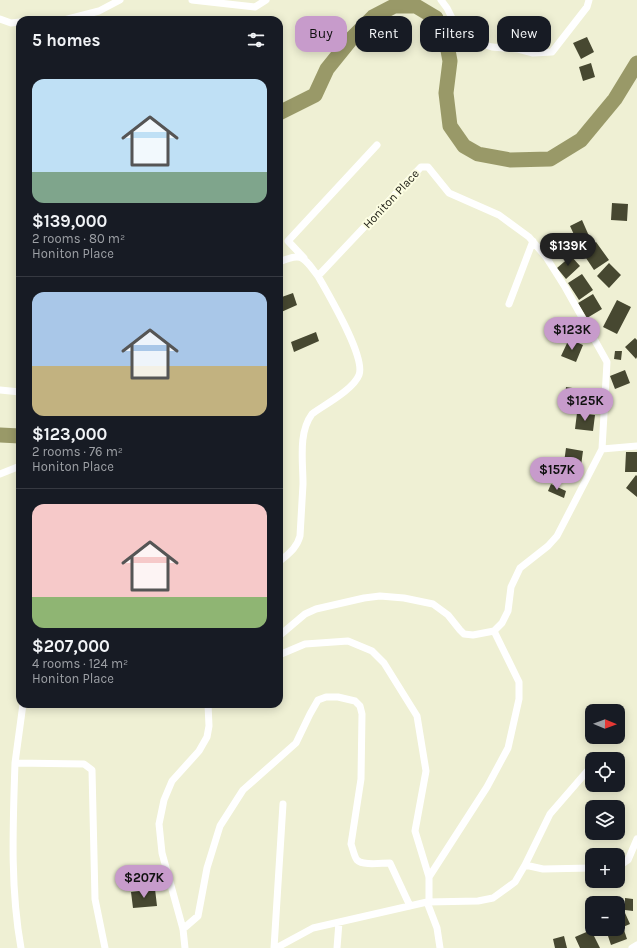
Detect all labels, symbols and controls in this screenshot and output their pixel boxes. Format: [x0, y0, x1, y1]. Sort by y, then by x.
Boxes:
chip: Buy [295, 16, 347, 52]
chip: Rent [355, 16, 412, 52]
chip: Filters [420, 16, 489, 52]
chip: New [497, 16, 551, 52]
icon: filters [245, 29, 267, 51]
text: 5 homes [32, 30, 101, 50]
icon: home [114, 105, 186, 177]
street label: Honiton Place [360, 167, 422, 231]
text: $139,000 [32, 211, 107, 231]
text: 2 rooms · 80 m² [32, 231, 125, 246]
pin: $139K [540, 233, 596, 267]
text: $139K [549, 238, 587, 253]
text: Honiton Place [32, 246, 114, 261]
pin: $123K [544, 317, 600, 351]
icon: home [114, 318, 186, 390]
text: $123K [553, 322, 591, 337]
pin: $125K [557, 388, 613, 422]
text: $125K [566, 393, 604, 408]
text: $123,000 [32, 424, 107, 444]
text: 2 rooms · 76 m² [32, 444, 123, 459]
pin: $157K [529, 457, 585, 491]
text: Honiton Place [32, 459, 114, 474]
text: $157K [539, 462, 575, 477]
icon: home [114, 530, 186, 602]
text: $207,000 [32, 636, 110, 656]
text: 4 rooms · 124 m² [32, 656, 128, 671]
text: Honiton Place [32, 671, 114, 686]
north arrow [585, 704, 625, 744]
map controls [585, 704, 625, 936]
button: locate [585, 752, 625, 792]
button: layers [585, 800, 625, 840]
button: + [585, 848, 625, 888]
pin: $207K [116, 865, 172, 899]
text: $207K [124, 870, 164, 885]
button: − [585, 896, 625, 936]

